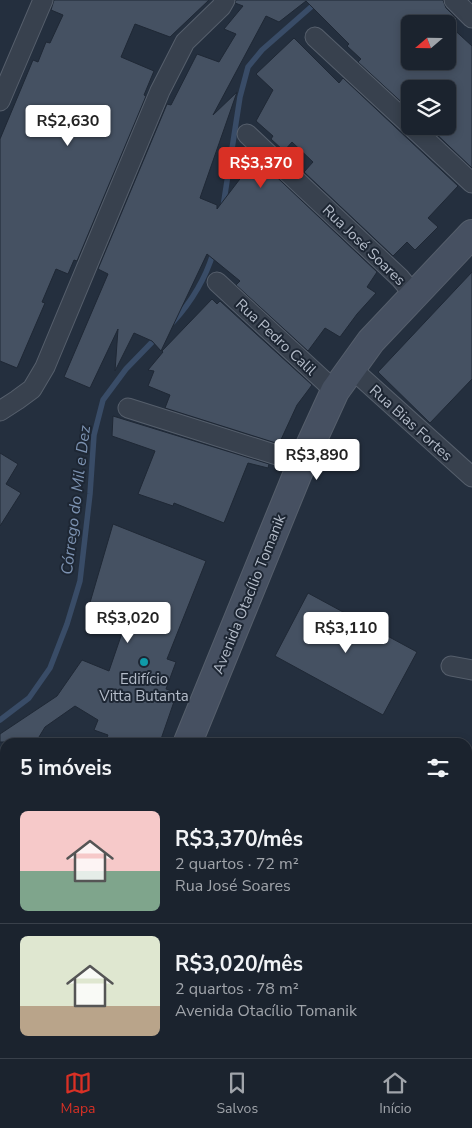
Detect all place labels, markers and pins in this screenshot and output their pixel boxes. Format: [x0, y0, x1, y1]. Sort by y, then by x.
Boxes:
pin: R$2,630 [22, 104, 114, 147]
pin: R$3,370 [215, 146, 307, 189]
pin: R$3,890 [271, 438, 363, 481]
pin: R$3,020 [82, 602, 174, 644]
pin: R$3,110 [300, 612, 392, 654]
marker: Edifício Vitta Butanta [138, 656, 150, 668]
place label: Edifício Vitta Butanta [98, 669, 189, 706]

